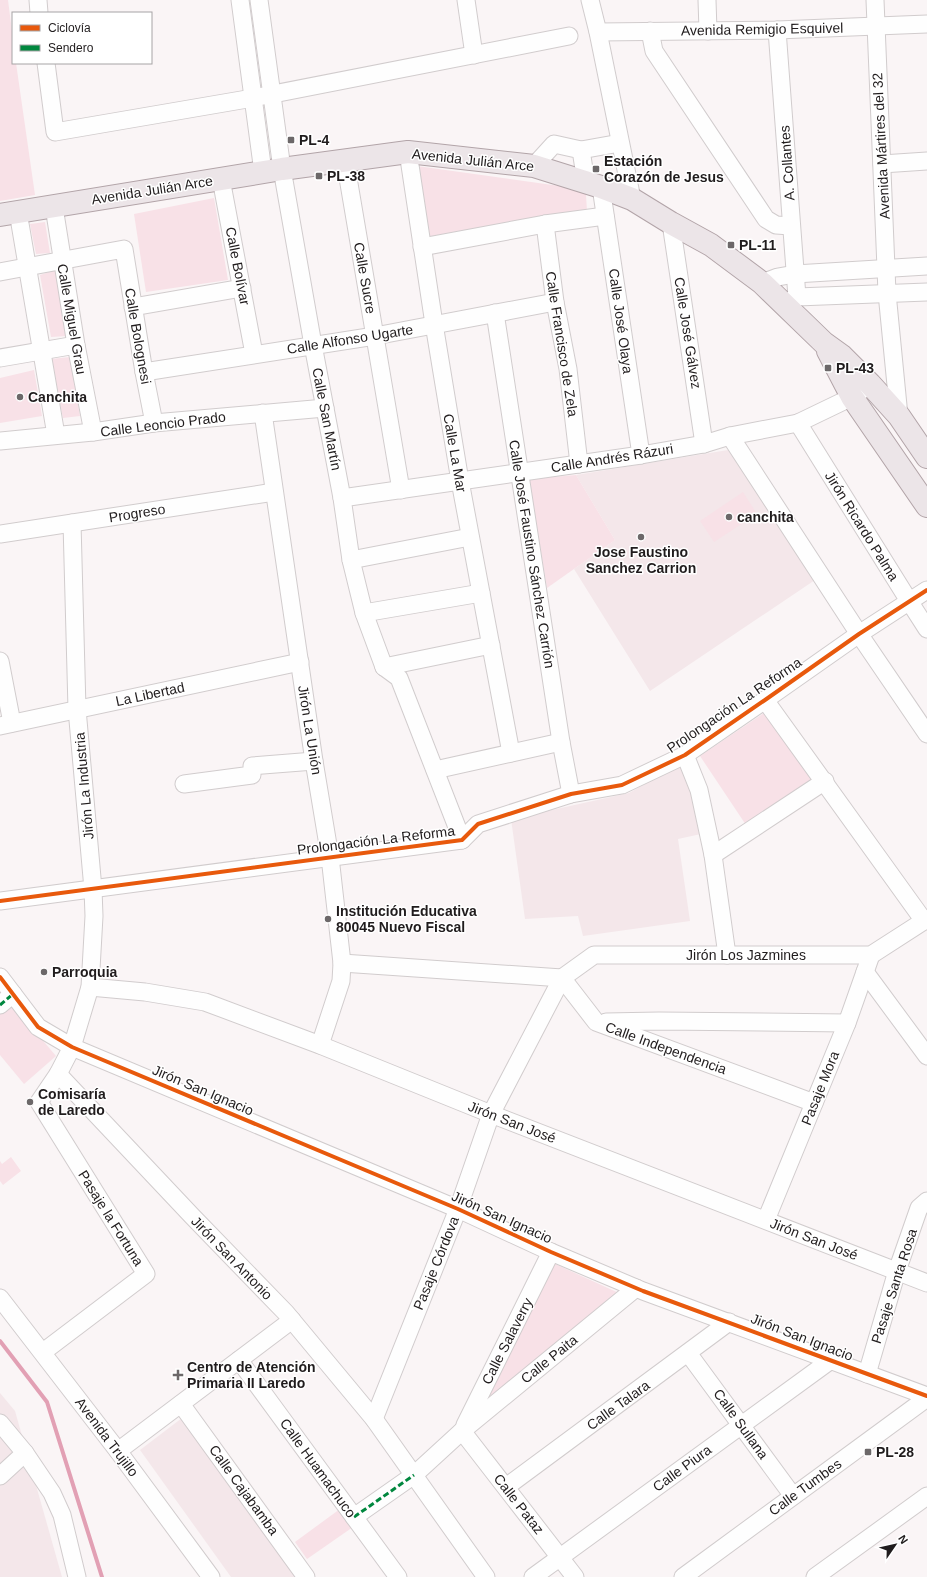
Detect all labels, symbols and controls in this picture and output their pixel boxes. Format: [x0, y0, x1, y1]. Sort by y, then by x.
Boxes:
legend [12, 12, 152, 64]
street label: Avenida Remigio Esquivel [681, 20, 843, 38]
text: Ciclovía [48, 21, 91, 35]
text: Sendero [48, 41, 94, 55]
street label: Avenida Mártires del 32 [869, 72, 893, 220]
street label: A. Collantes [776, 125, 798, 201]
place label: PL-4 [299, 132, 330, 148]
marker: PL-4 [286, 135, 296, 145]
street label: Avenida Julián Arce [411, 146, 535, 174]
place label: Estación Corazón de Jesus [604, 153, 724, 185]
marker: Estación Corazón de Jesus [591, 164, 601, 174]
place label: PL-38 [327, 168, 365, 184]
marker: PL-38 [314, 171, 324, 181]
street label: Avenida Julián Arce [90, 172, 214, 208]
street label: Calle Bolívar [223, 226, 253, 307]
place label: PL-11 [739, 237, 777, 253]
marker: PL-11 [726, 240, 736, 250]
street label: Calle Sucre [351, 241, 379, 315]
street label: Calle Miguel Grau [54, 262, 90, 376]
street label: Calle José Olaya [606, 267, 636, 375]
street label: Calle Francisco de Zela [543, 270, 581, 418]
street label: Calle José Gálvez [671, 276, 705, 390]
street label: Calle Bolognesi [122, 287, 154, 385]
street label: Calle Alfonso Ugarte [286, 321, 414, 357]
place label: PL-43 [836, 360, 874, 376]
marker: PL-43 [823, 363, 833, 373]
street label: Calle San Martín [309, 366, 345, 472]
place label: Canchita [28, 389, 87, 405]
marker: Canchita [15, 392, 25, 402]
street label: Calle Leoncio Prado [99, 408, 227, 440]
street label: Calle La Mar [440, 413, 470, 494]
street label: Calle José Faustino Sánchez Carrión [506, 439, 558, 669]
street label: Calle Andrés Rázuri [550, 440, 674, 476]
street label: Jirón Ricardo Palma [822, 468, 902, 584]
street label: Progreso [108, 501, 167, 525]
place label: canchita [737, 509, 794, 525]
marker: canchita [724, 512, 734, 522]
marker: Jose Faustino Sanchez Carrion [636, 532, 646, 542]
place label: Jose Faustino Sanchez Carrion [586, 544, 696, 576]
street label: Prolongación La Reforma [664, 654, 804, 756]
street label: La Libertad [114, 679, 186, 709]
street label: Jirón La Unión [295, 684, 325, 776]
street label: Jirón La Industria [71, 732, 97, 840]
street label: Prolongación La Reforma [296, 822, 456, 858]
place label: Institución Educativa 80045 Nuevo Fiscal [336, 903, 477, 935]
marker: Institución Educativa 80045 Nuevo Fiscal [323, 914, 333, 924]
street label: Jirón Los Jazmines [686, 947, 806, 963]
place label: Parroquia [52, 964, 118, 980]
marker: Parroquia [39, 967, 49, 977]
street label: Calle Independencia [603, 1019, 729, 1077]
street label: Pasaje Mora [798, 1048, 842, 1127]
street label: Jirón San Ignacio [150, 1061, 256, 1119]
place label: Comisaría de Laredo [38, 1086, 106, 1118]
marker: Comisaría de Laredo [25, 1097, 35, 1107]
street label: Jirón San José [466, 1098, 558, 1146]
street label: Pasaje la Fortuna [75, 1167, 147, 1269]
street label: Jirón San Ignacio [449, 1188, 555, 1246]
street label: Jirón San Antonio [188, 1213, 276, 1303]
street label: Pasaje Córdova [410, 1214, 462, 1312]
street label: Jirón San José [768, 1215, 860, 1263]
street label: Pasaje Santa Rosa [868, 1226, 920, 1345]
street label: Calle Salaverry [478, 1295, 536, 1387]
street label: Jirón San Ignacio [749, 1310, 856, 1364]
street label: Calle Paita [518, 1331, 581, 1387]
place label: Centro de Atención Primaria II Laredo [187, 1359, 316, 1391]
marker: Centro de Atención Primaria II Laredo [172, 1369, 184, 1381]
street label: Calle Talara [583, 1377, 653, 1433]
street label: Calle Sullana [710, 1386, 772, 1462]
street label: Avenida Trujillo [72, 1394, 142, 1480]
street label: Calle Huamachuco [277, 1415, 359, 1521]
street label: Calle Piura [650, 1441, 715, 1495]
street label: Calle Cajabamba [206, 1442, 282, 1538]
place label: PL-28 [876, 1444, 914, 1460]
marker: PL-28 [863, 1447, 873, 1457]
street label: Calle Tumbes [766, 1455, 844, 1519]
street label: Calle Pataz [491, 1471, 547, 1537]
north arrow [875, 1525, 915, 1565]
text: N [896, 1533, 911, 1546]

